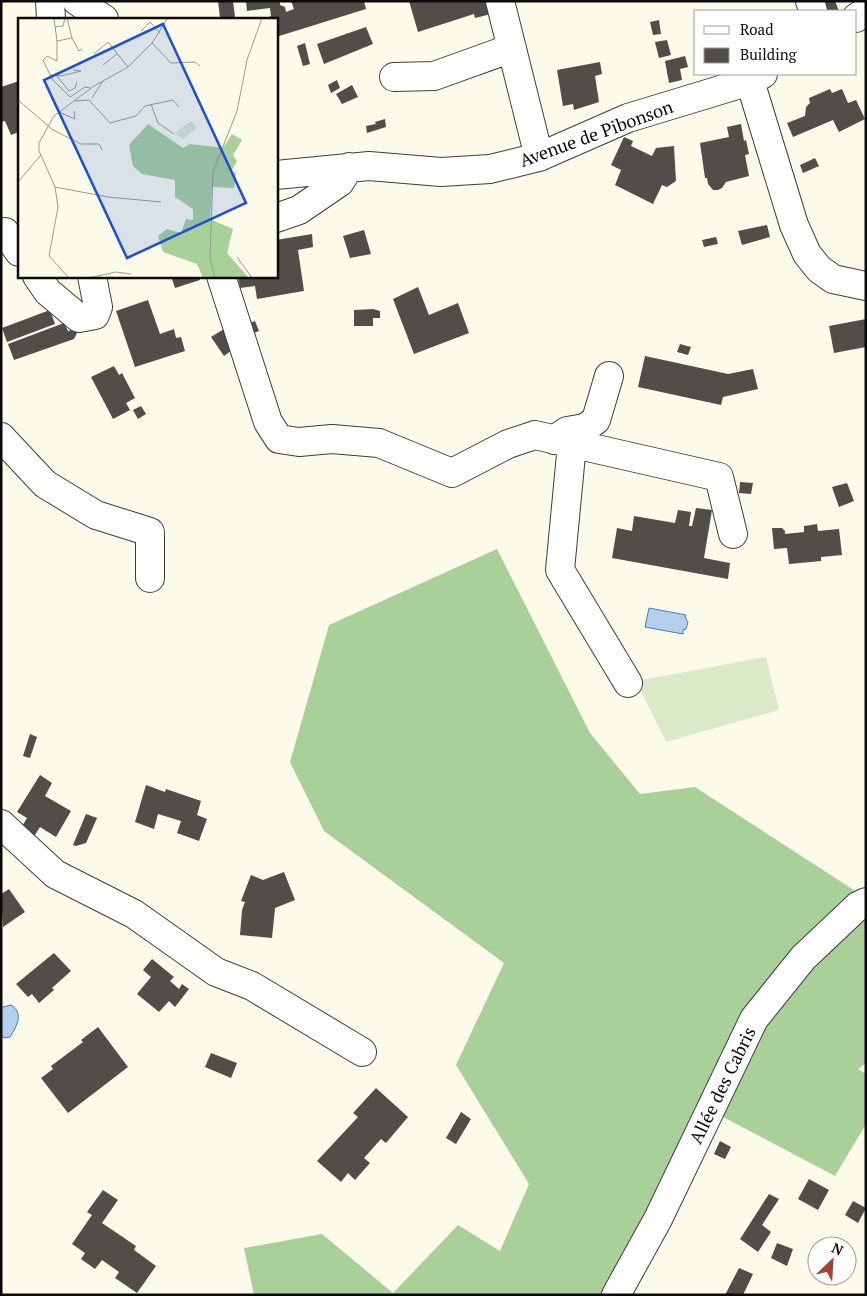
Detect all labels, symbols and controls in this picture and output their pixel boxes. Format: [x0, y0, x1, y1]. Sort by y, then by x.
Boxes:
legend [694, 10, 857, 75]
inset map [18, 18, 278, 278]
text: Road [740, 19, 773, 39]
text: Building [740, 44, 798, 64]
street label: Avenue de Pibonson [516, 94, 676, 172]
street label: Allée des Cabris [683, 1022, 761, 1148]
north arrow [807, 1236, 857, 1286]
text: N [829, 1238, 847, 1260]

